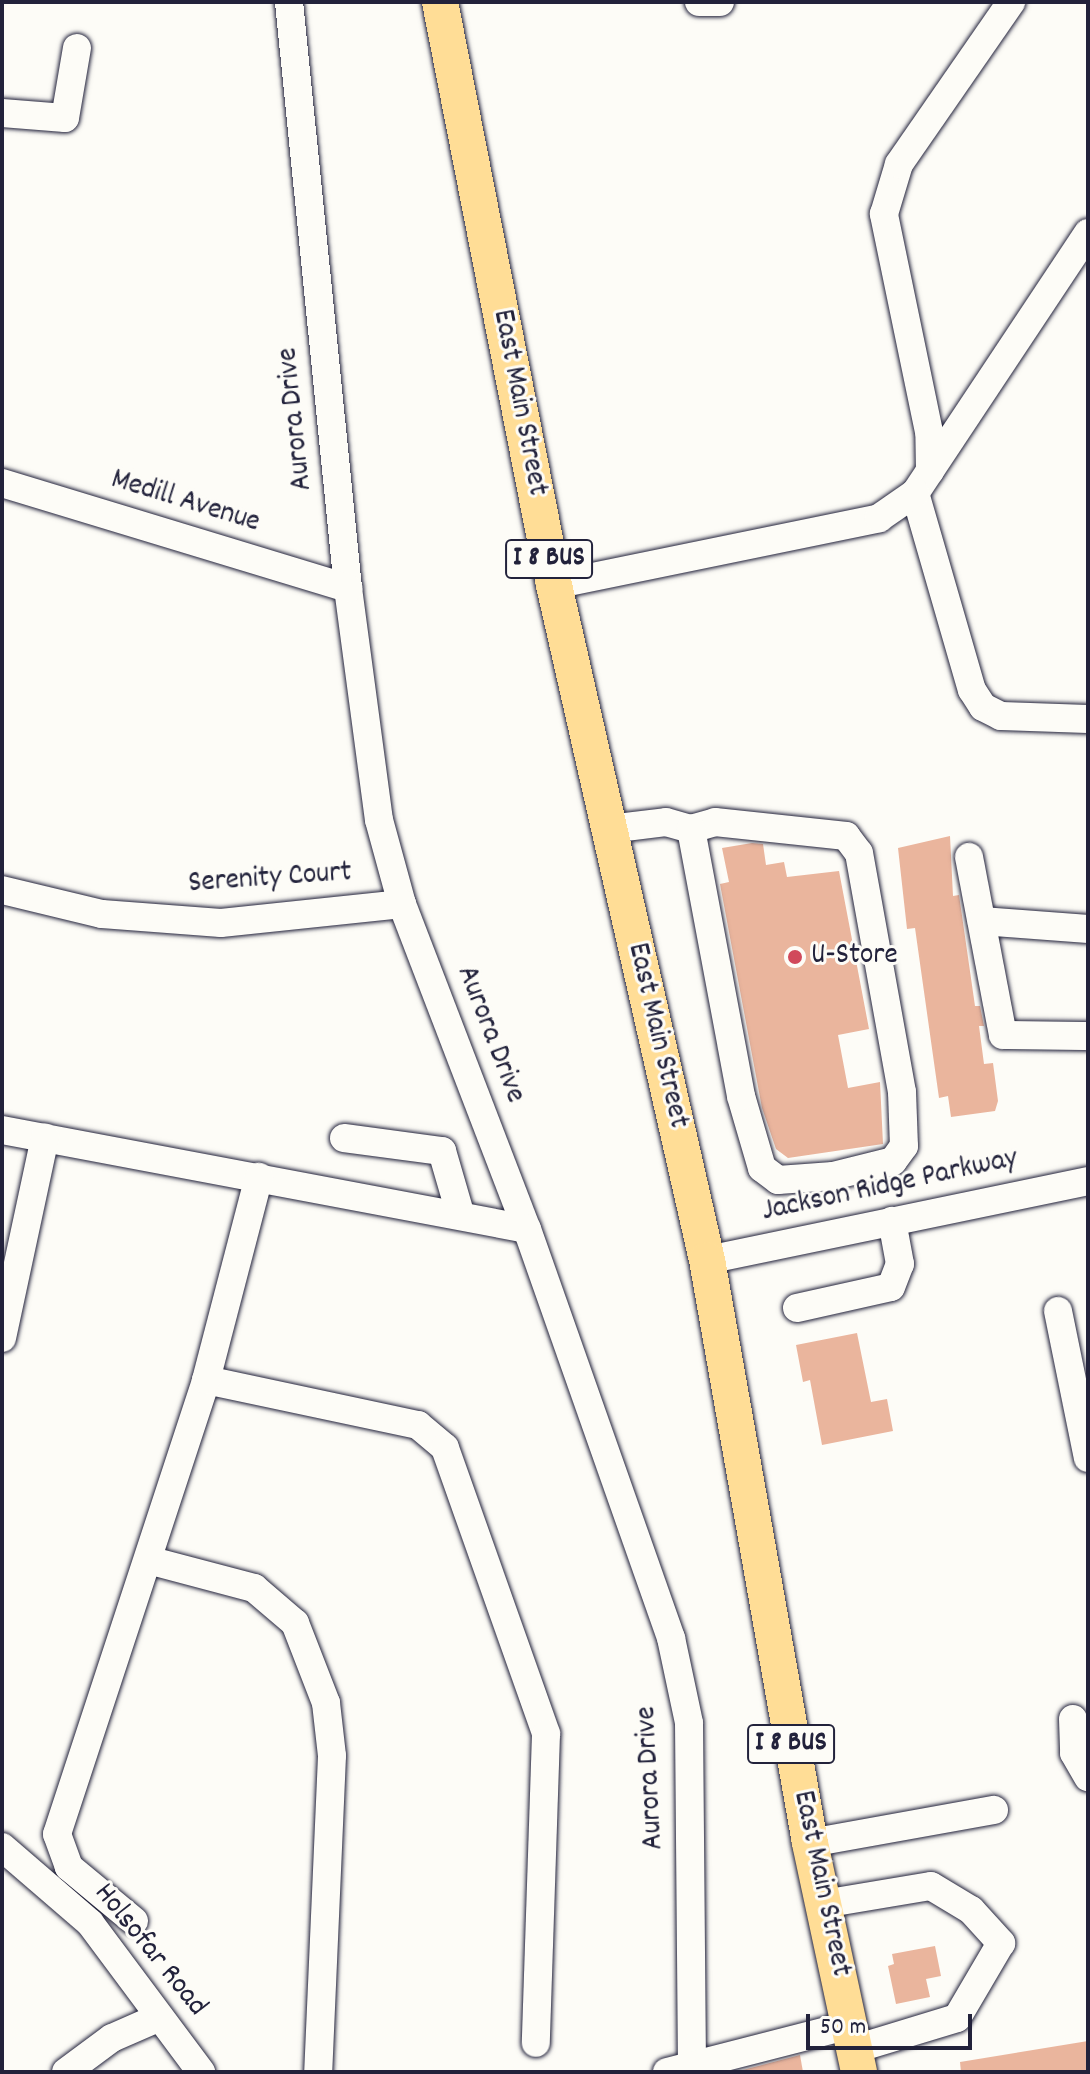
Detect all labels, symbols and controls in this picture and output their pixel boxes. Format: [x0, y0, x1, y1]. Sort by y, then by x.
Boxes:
street label: East Main Street [482, 307, 554, 499]
street label: Aurora Drive [272, 346, 322, 492]
street label: Medill Avenue [106, 463, 264, 543]
road number: I 8 BUS [505, 535, 593, 583]
street label: Serenity Court [187, 856, 353, 904]
place label: U-Store [811, 939, 898, 975]
street label: East Main Street [617, 940, 695, 1132]
marker: U-Store [786, 948, 804, 966]
street label: Aurora Drive [446, 961, 532, 1109]
street label: Jackson Ridge Parkway [759, 1142, 1021, 1232]
street label: Aurora Drive [630, 1705, 674, 1851]
road number: I 8 BUS [747, 1720, 835, 1768]
street label: East Main Street [783, 1788, 857, 1980]
street label: Holsofar Road [84, 1877, 214, 2025]
scale bar [810, 1998, 976, 2048]
text: 50 m [820, 2011, 866, 2045]

